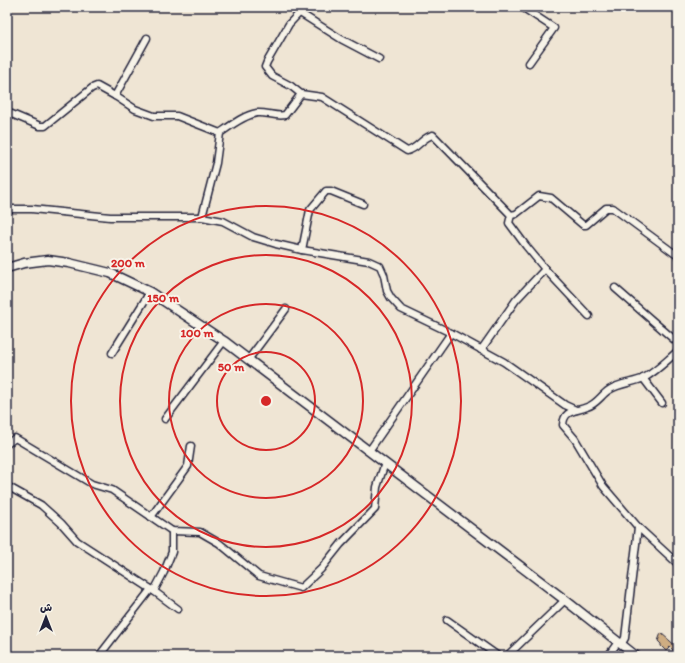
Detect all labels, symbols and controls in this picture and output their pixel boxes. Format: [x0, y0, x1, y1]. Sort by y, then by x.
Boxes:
text: 200 m [111, 256, 146, 270]
text: 150 m [147, 291, 180, 305]
text: 100 m [180, 326, 214, 340]
text: 50 m [218, 360, 245, 374]
centre of rings [259, 394, 273, 408]
north arrow [26, 597, 66, 637]
text: ش [40, 601, 52, 614]

